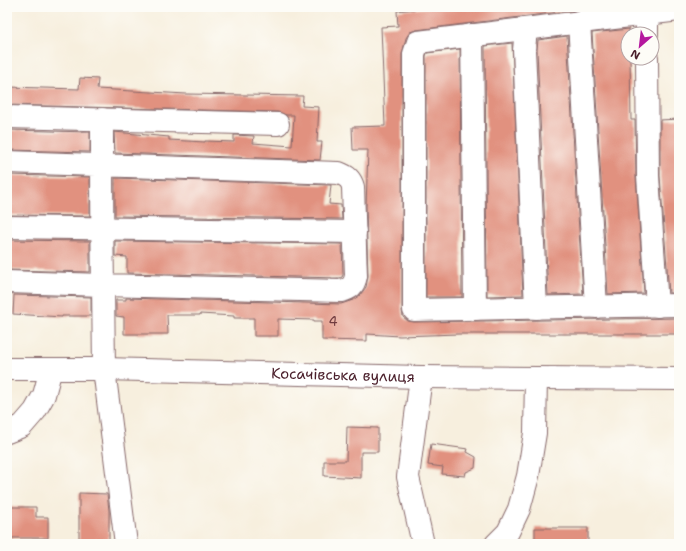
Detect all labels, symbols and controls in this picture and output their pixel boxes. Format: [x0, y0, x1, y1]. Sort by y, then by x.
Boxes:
north arrow [620, 26, 660, 66]
text: N [628, 46, 643, 63]
house number: 4 [328, 313, 338, 330]
street label: Косачівська вулиця [271, 363, 415, 387]

